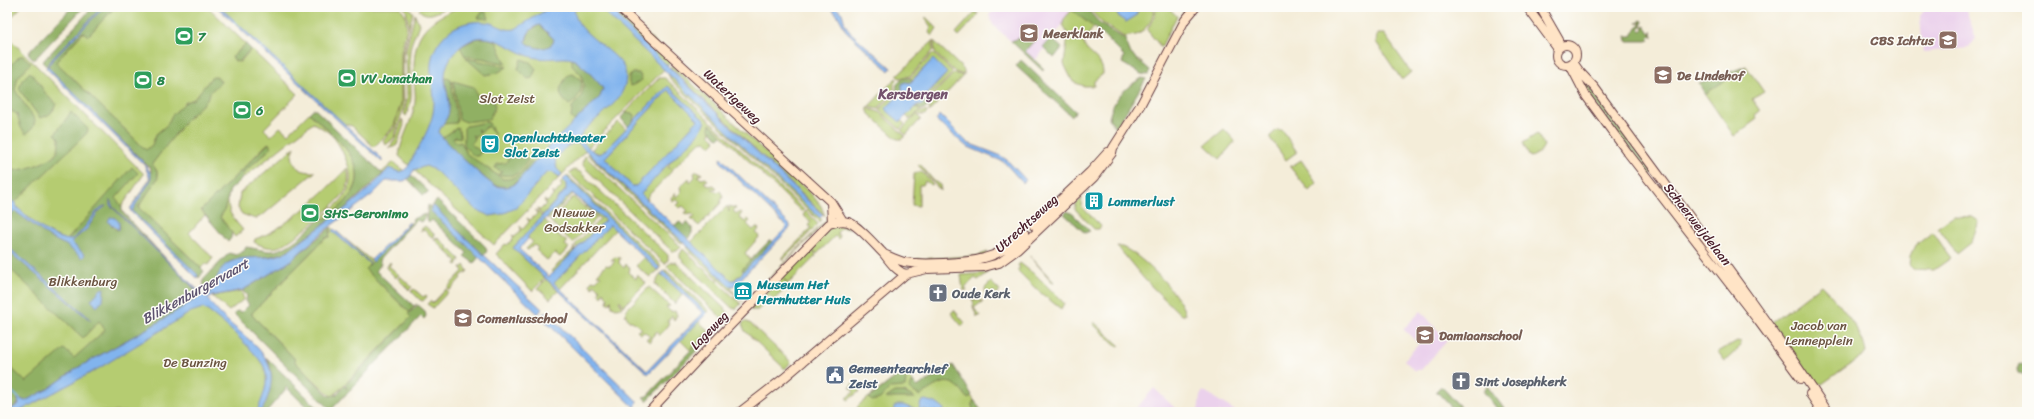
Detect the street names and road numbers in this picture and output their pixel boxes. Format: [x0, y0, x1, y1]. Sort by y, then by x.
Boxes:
street label: Waterigeweg [698, 63, 768, 130]
street label: Schaerweijdelaan [1658, 178, 1738, 271]
street label: Utrechtseweg [989, 188, 1064, 258]
street label: Lageweg [685, 305, 734, 355]

